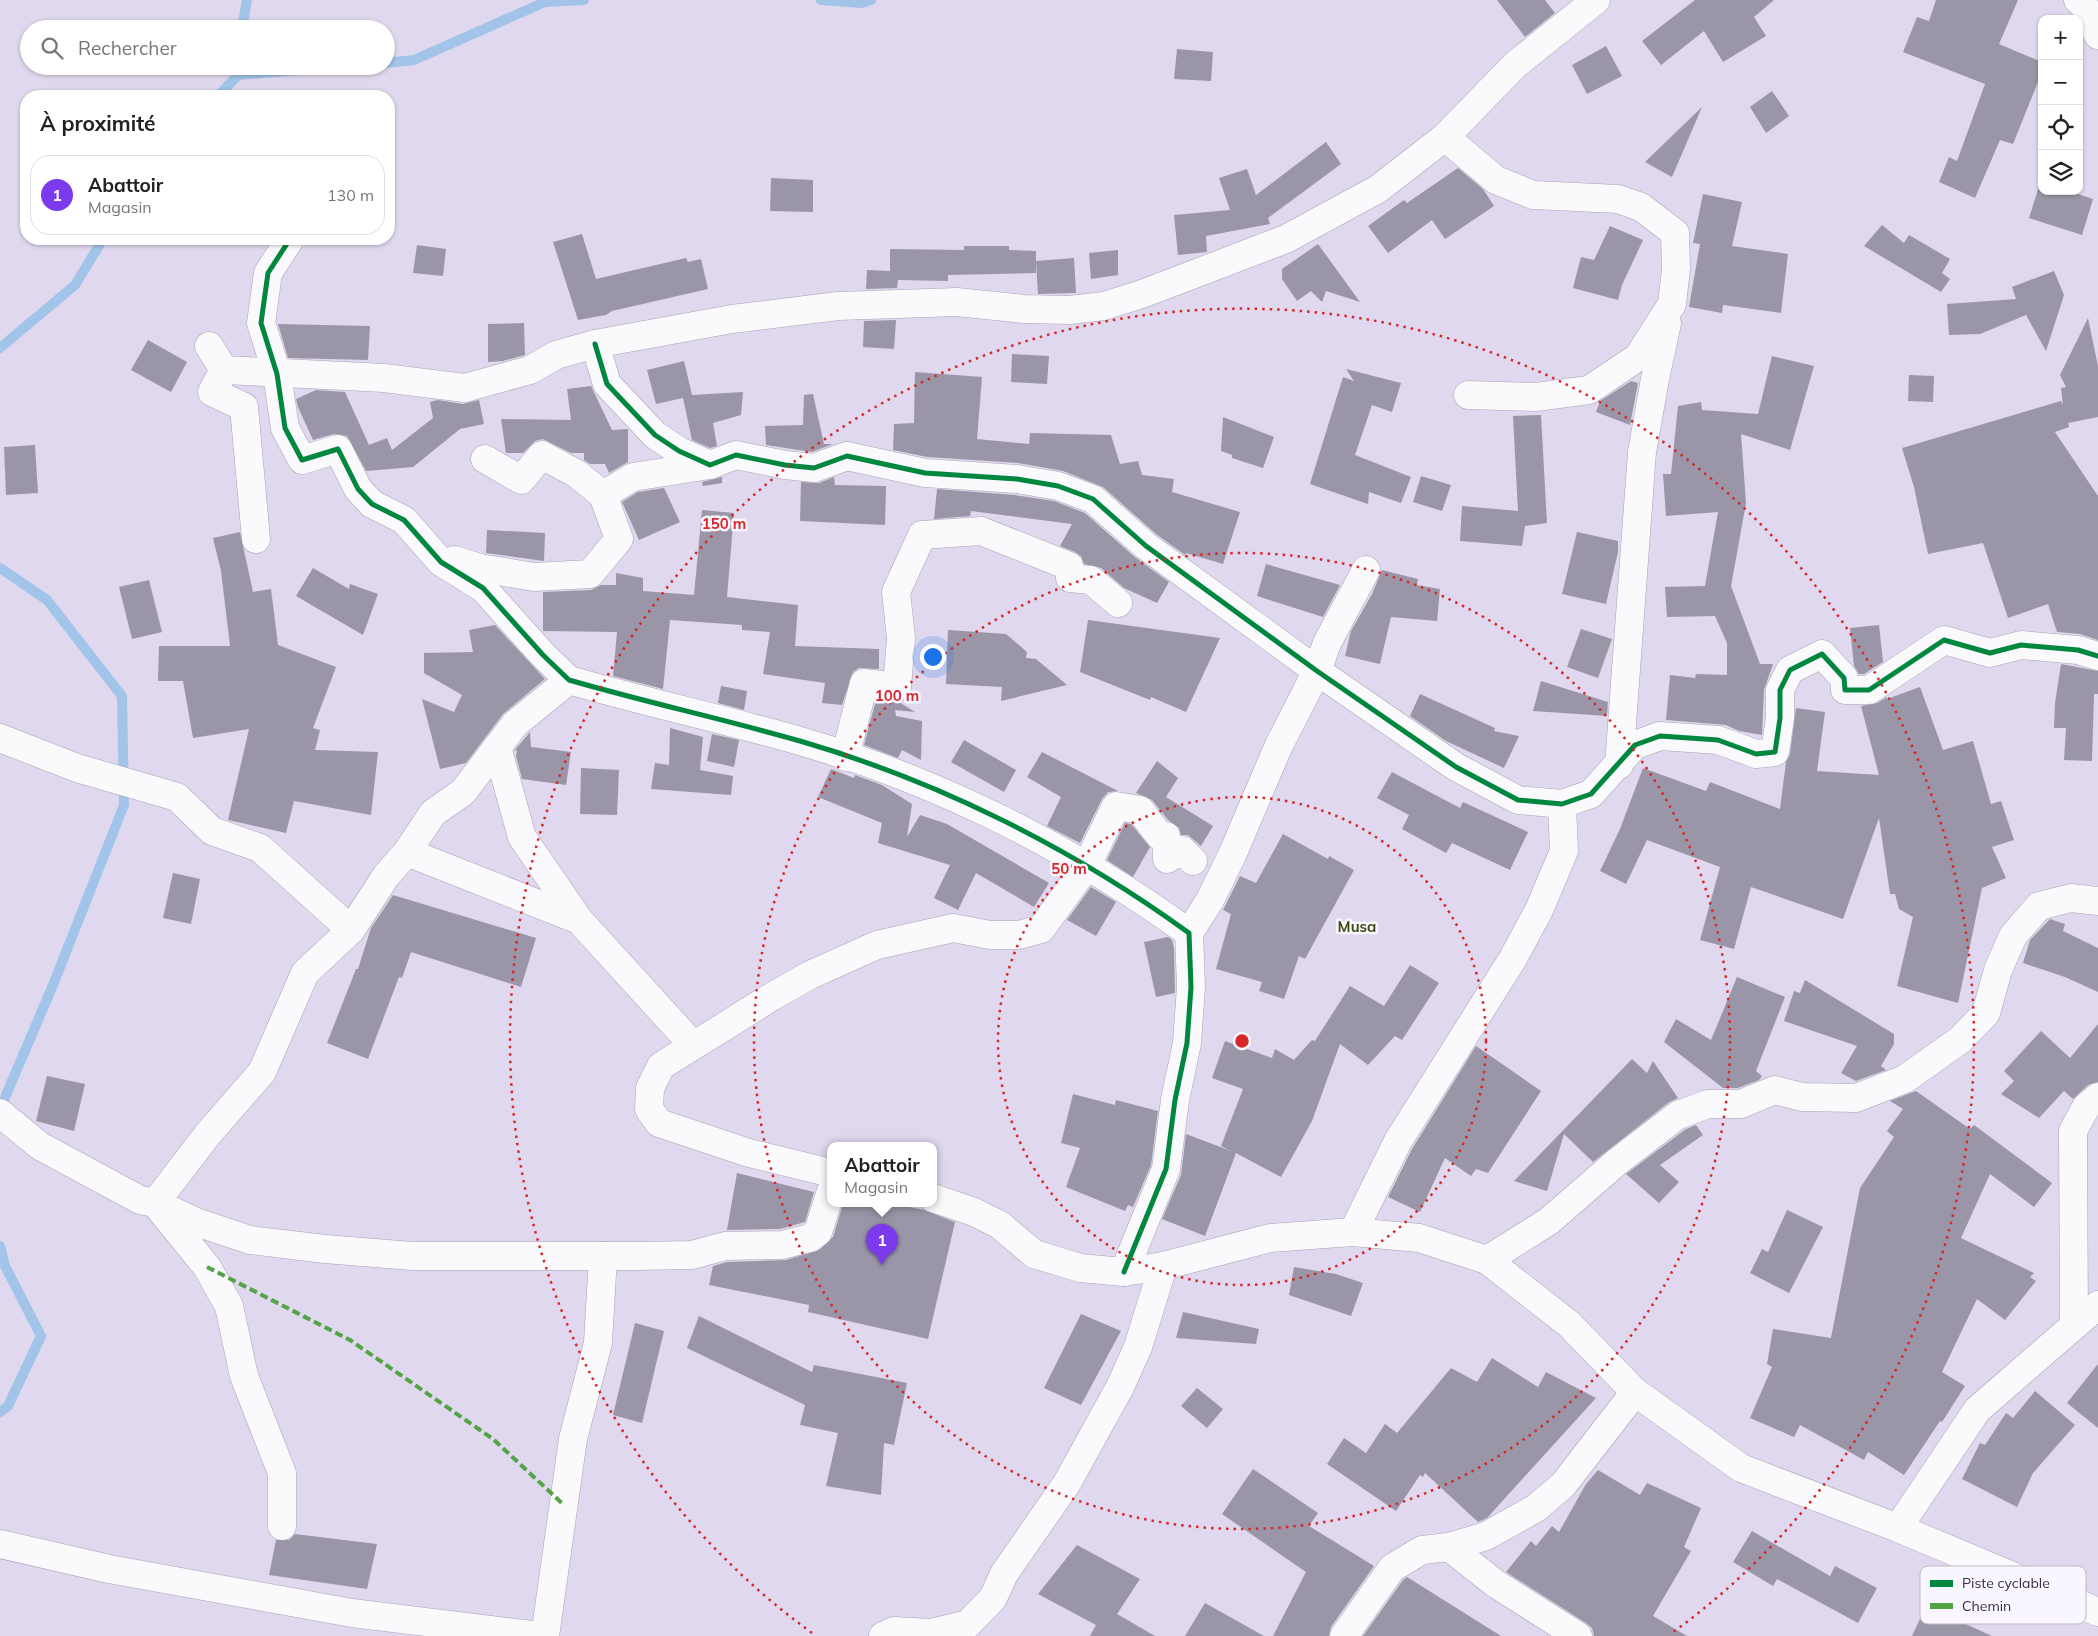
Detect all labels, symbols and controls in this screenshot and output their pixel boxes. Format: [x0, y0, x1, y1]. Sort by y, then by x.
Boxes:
map controls [2038, 15, 2083, 195]
button: + [2038, 15, 2083, 60]
search box [20, 20, 395, 75]
icon: search [38, 34, 66, 62]
text: Rechercher [78, 36, 177, 60]
button: − [2038, 60, 2083, 105]
button: locate [2038, 105, 2083, 150]
text: À proximité [40, 110, 156, 136]
button: layers [2038, 150, 2083, 195]
text: Abattoir [88, 173, 163, 197]
text: 1 [52, 185, 62, 205]
text: 130 m [327, 185, 374, 205]
text: Magasin [88, 197, 152, 217]
text: 150 m [702, 514, 746, 533]
your location [920, 644, 946, 670]
text: 100 m [875, 686, 919, 705]
text: 50 m [1051, 859, 1087, 878]
district label: Musa [1338, 917, 1376, 936]
centre of rings [1233, 1032, 1251, 1050]
popup [827, 1142, 937, 1207]
text: Abattoir [844, 1153, 920, 1177]
text: Magasin [844, 1177, 908, 1197]
pin: 1 [866, 1224, 898, 1265]
legend [1920, 1566, 2086, 1624]
text: Piste cyclable [1962, 1574, 2050, 1592]
text: Chemin [1962, 1597, 2011, 1615]

